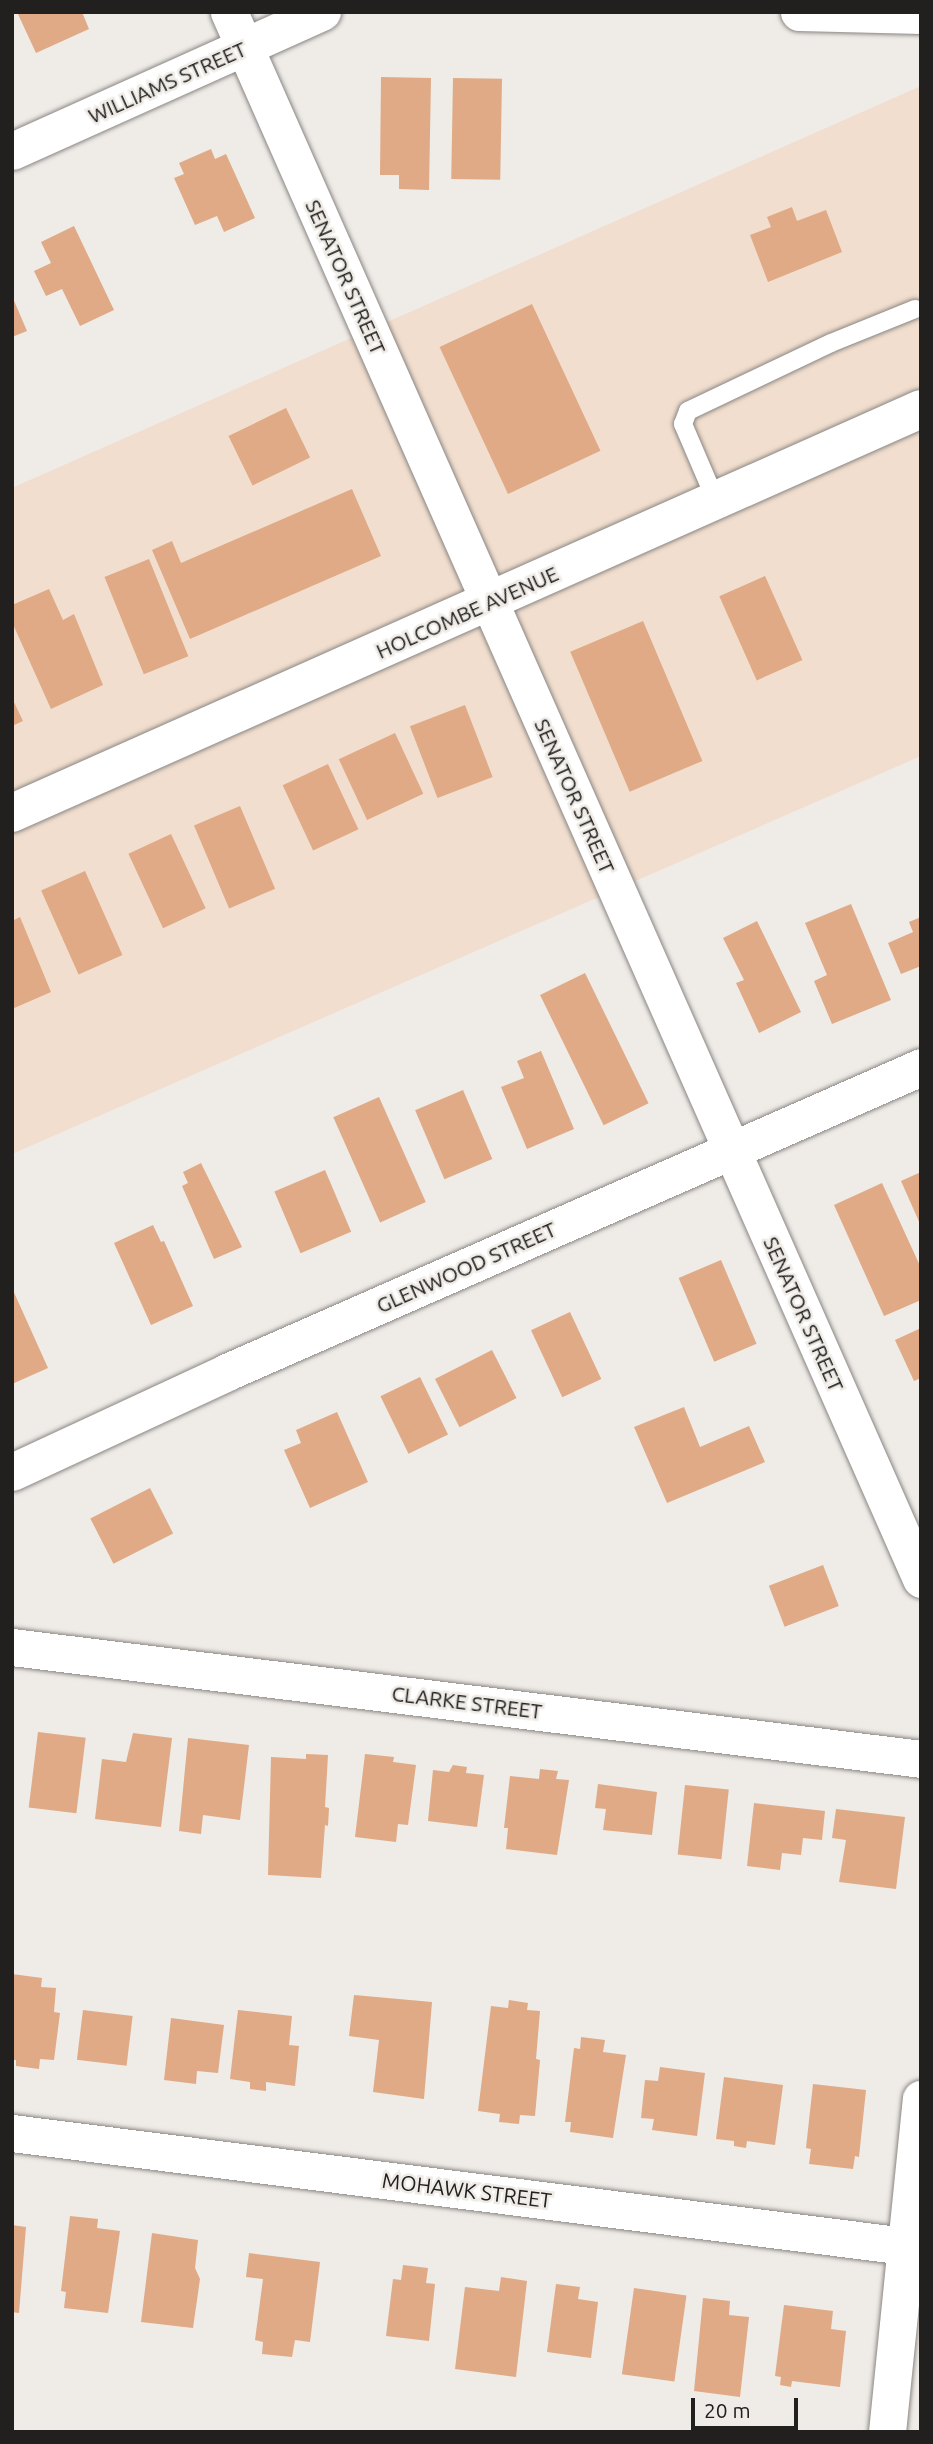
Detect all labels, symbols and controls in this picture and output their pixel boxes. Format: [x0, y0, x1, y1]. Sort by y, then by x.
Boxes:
street label: WILLIAMS STREET [84, 36, 250, 128]
street label: SENATOR STREET [301, 196, 391, 358]
street label: HOLCOMBE AVENUE [372, 560, 562, 664]
street label: SENATOR STREET [530, 715, 620, 877]
street label: GLENWOOD STREET [372, 1216, 560, 1318]
street label: SENATOR STREET [759, 1233, 849, 1395]
street label: CLARKE STREET [390, 1680, 544, 1724]
street label: MOHAWK STREET [381, 2167, 553, 2213]
scale bar [695, 2384, 802, 2428]
text: 20 m [704, 2398, 751, 2422]

